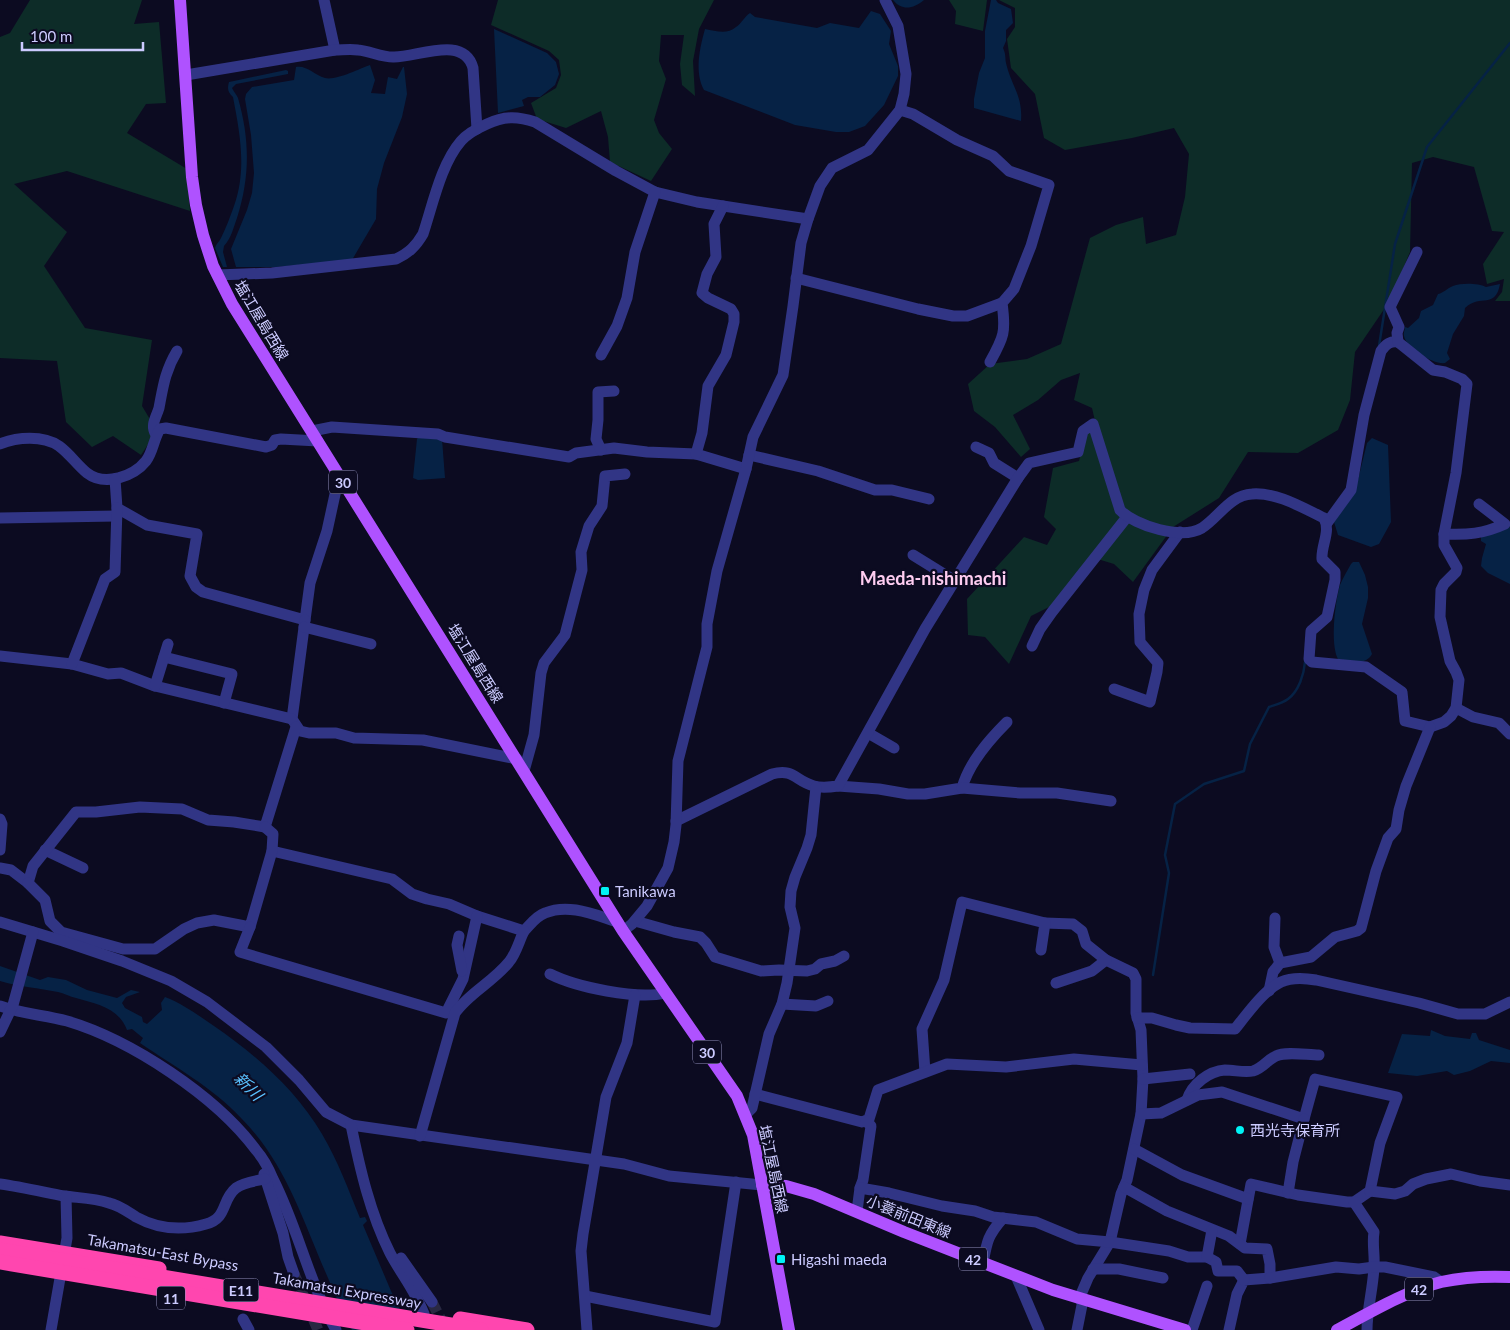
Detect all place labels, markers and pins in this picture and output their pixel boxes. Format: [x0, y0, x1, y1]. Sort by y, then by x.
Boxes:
place label: Tanikawa [615, 882, 676, 900]
marker: Tanikawa [599, 885, 611, 897]
place label: 西光寺保育所 [1250, 1121, 1340, 1139]
marker: 西光寺保育所 [1234, 1124, 1246, 1136]
place label: Higashi maeda [791, 1250, 887, 1268]
marker: Higashi maeda [775, 1253, 787, 1265]

